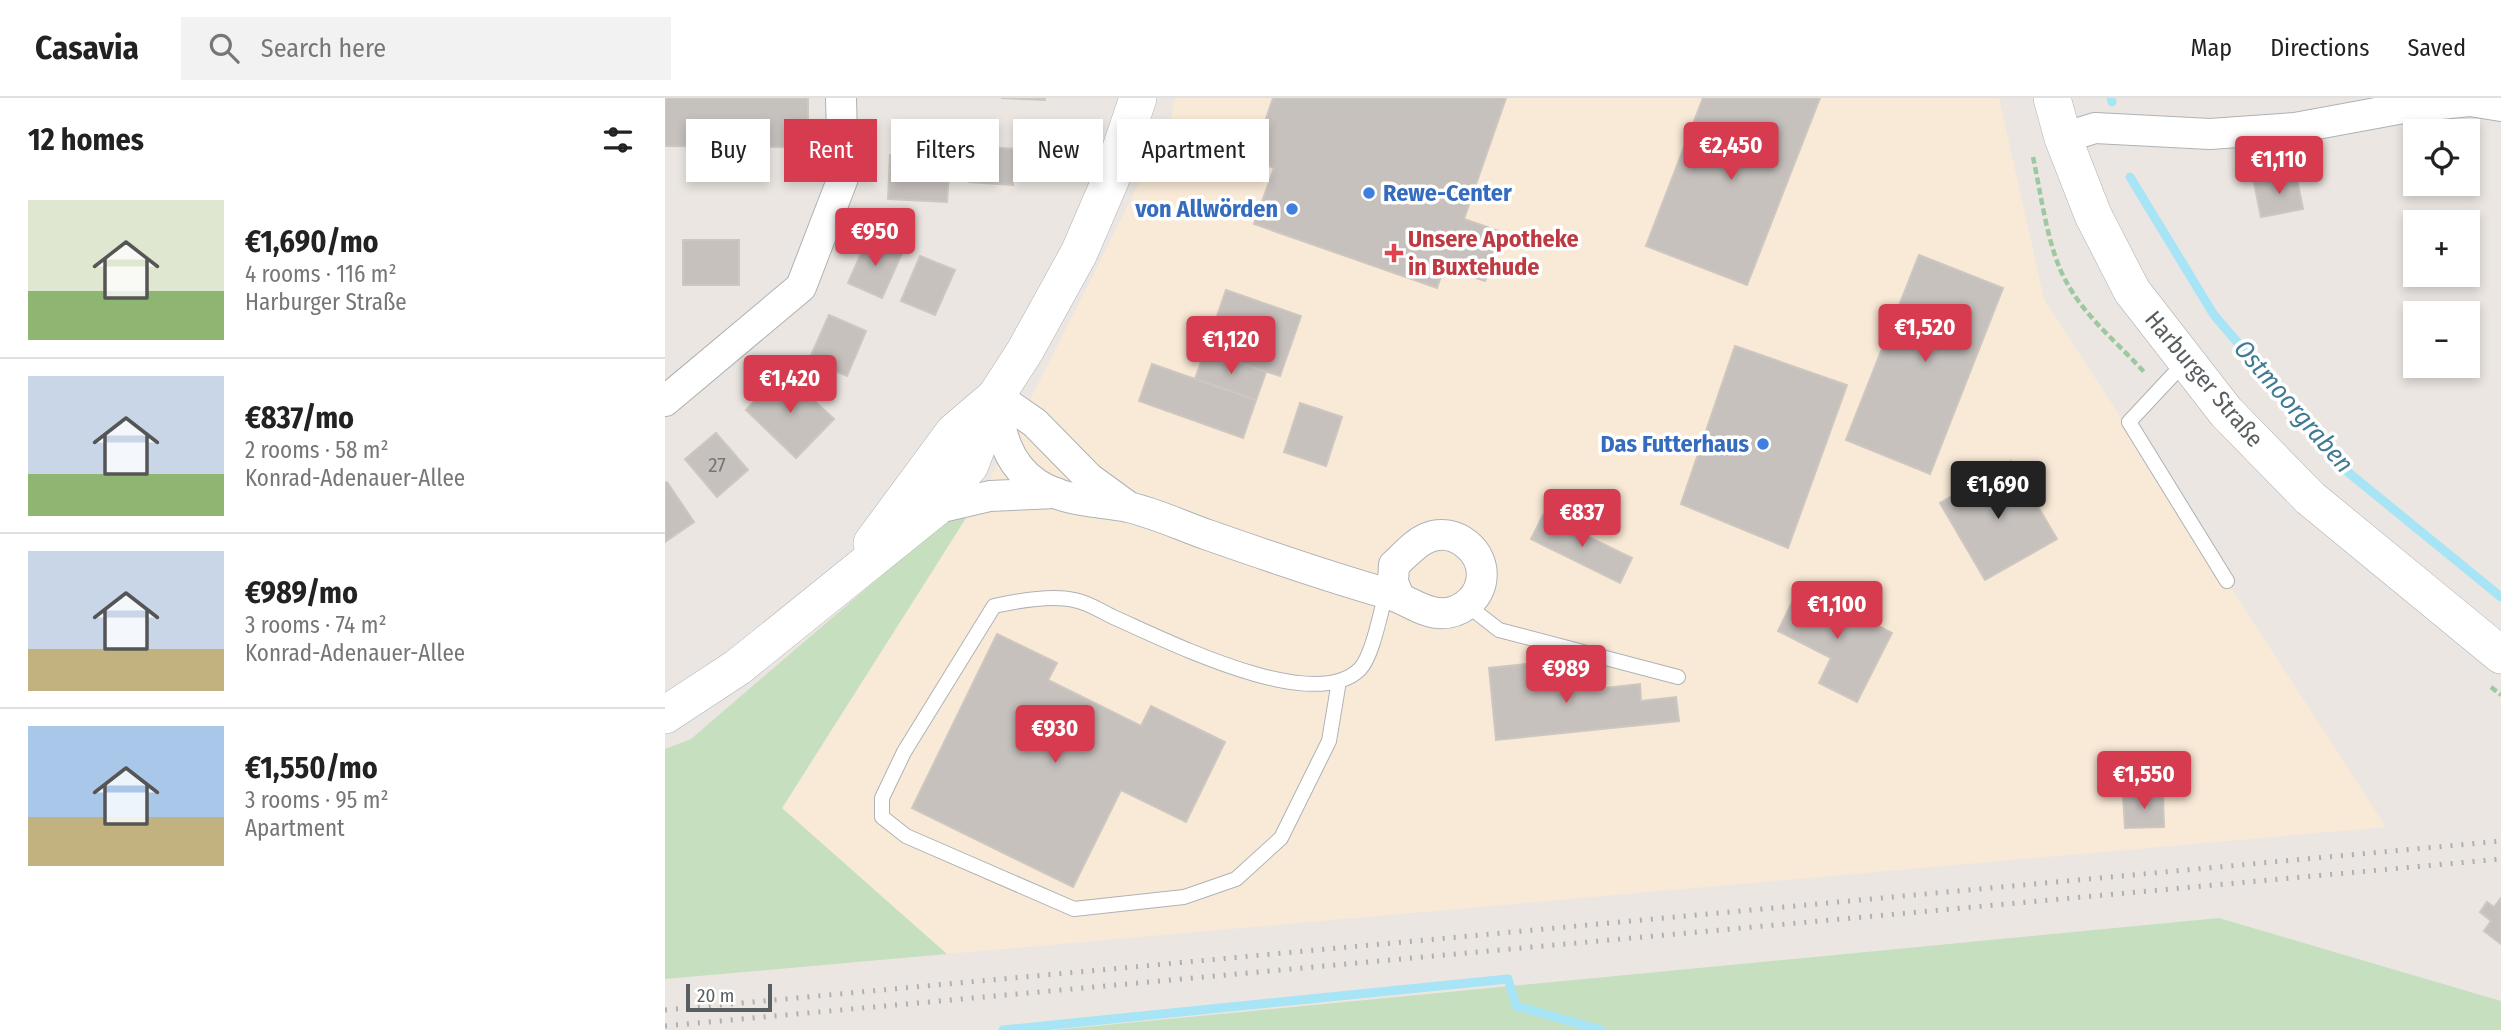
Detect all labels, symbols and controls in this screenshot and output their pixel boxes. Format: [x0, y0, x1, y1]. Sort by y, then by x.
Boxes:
search box [181, 17, 671, 80]
text: Casavia [35, 28, 139, 68]
icon: search [205, 29, 243, 67]
text: Search here [261, 33, 386, 64]
text: Map [2191, 34, 2232, 62]
text: Directions [2270, 34, 2369, 62]
text: Saved [2407, 34, 2466, 62]
chip: Buy [686, 119, 770, 182]
chip: Rent [784, 119, 877, 182]
chip: Filters [891, 119, 999, 182]
chip: New [1013, 119, 1103, 182]
chip: Apartment [1117, 119, 1269, 182]
map controls [2403, 119, 2480, 378]
button: locate [2403, 119, 2480, 196]
icon: filters [599, 121, 637, 159]
text: 12 homes [28, 122, 144, 158]
pin: €2,450 [1674, 122, 1788, 182]
text: €2,450 [1700, 131, 1762, 159]
pin: €1,110 [2222, 136, 2336, 196]
text: €1,110 [2251, 145, 2307, 173]
place label: Rewe-Center [1383, 179, 1512, 207]
marker: Rewe-Center [1361, 185, 1377, 201]
place label: von Allwörden [1134, 195, 1278, 223]
marker: von Allwörden [1284, 201, 1300, 217]
pin: €950 [834, 208, 916, 268]
button: + [2403, 210, 2480, 287]
text: €950 [851, 217, 899, 245]
text: €1,690/mo [245, 224, 379, 260]
place label: Unsere Apotheke in Buxtehude [1408, 225, 1579, 281]
icon: home [84, 228, 168, 312]
marker: Unsere Apotheke in Buxtehude [1386, 245, 1402, 261]
text: 4 rooms · 116 m² [245, 260, 397, 288]
text: Harburger Straße [245, 288, 407, 316]
button: − [2403, 301, 2480, 378]
pin: €1,520 [1868, 304, 1982, 364]
street label: Harburger Straße [2139, 305, 2269, 453]
text: €1,520 [1894, 313, 1956, 341]
pin: €1,120 [1174, 316, 1288, 376]
text: €1,120 [1202, 325, 1260, 353]
water label: Ostmoorgraben [2227, 334, 2360, 479]
pin: €1,420 [733, 356, 847, 415]
text: €1,420 [760, 364, 820, 392]
text: €837/mo [245, 400, 354, 436]
icon: home [84, 404, 168, 488]
place label: Das Futterhaus [1601, 430, 1749, 458]
text: 2 rooms · 58 m² [245, 436, 389, 464]
marker: Das Futterhaus [1755, 436, 1771, 452]
house number: 27 [708, 452, 726, 478]
pin: €1,690 [1941, 462, 2055, 521]
text: Konrad-Adenauer-Allee [245, 464, 465, 492]
text: €1,690 [1967, 470, 2029, 498]
pin: €837 [1541, 490, 1623, 549]
text: €837 [1560, 498, 1604, 526]
text: €989/mo [245, 575, 358, 611]
icon: home [84, 579, 168, 663]
pin: €1,100 [1780, 582, 1894, 641]
text: €1,100 [1807, 590, 1867, 618]
text: 3 rooms · 74 m² [245, 611, 387, 639]
text: Konrad-Adenauer-Allee [245, 639, 465, 667]
pin: €989 [1525, 646, 1607, 705]
text: €989 [1542, 654, 1590, 682]
pin: €930 [1014, 706, 1096, 765]
text: €930 [1032, 714, 1078, 742]
text: €1,550/mo [245, 750, 378, 786]
pin: €1,550 [2087, 752, 2201, 811]
icon: home [84, 754, 168, 838]
text: €1,550 [2113, 760, 2175, 788]
text: 3 rooms · 95 m² [245, 786, 389, 814]
text: Apartment [245, 814, 345, 842]
scale bar [686, 981, 772, 1013]
text: 20 m [697, 984, 734, 1007]

